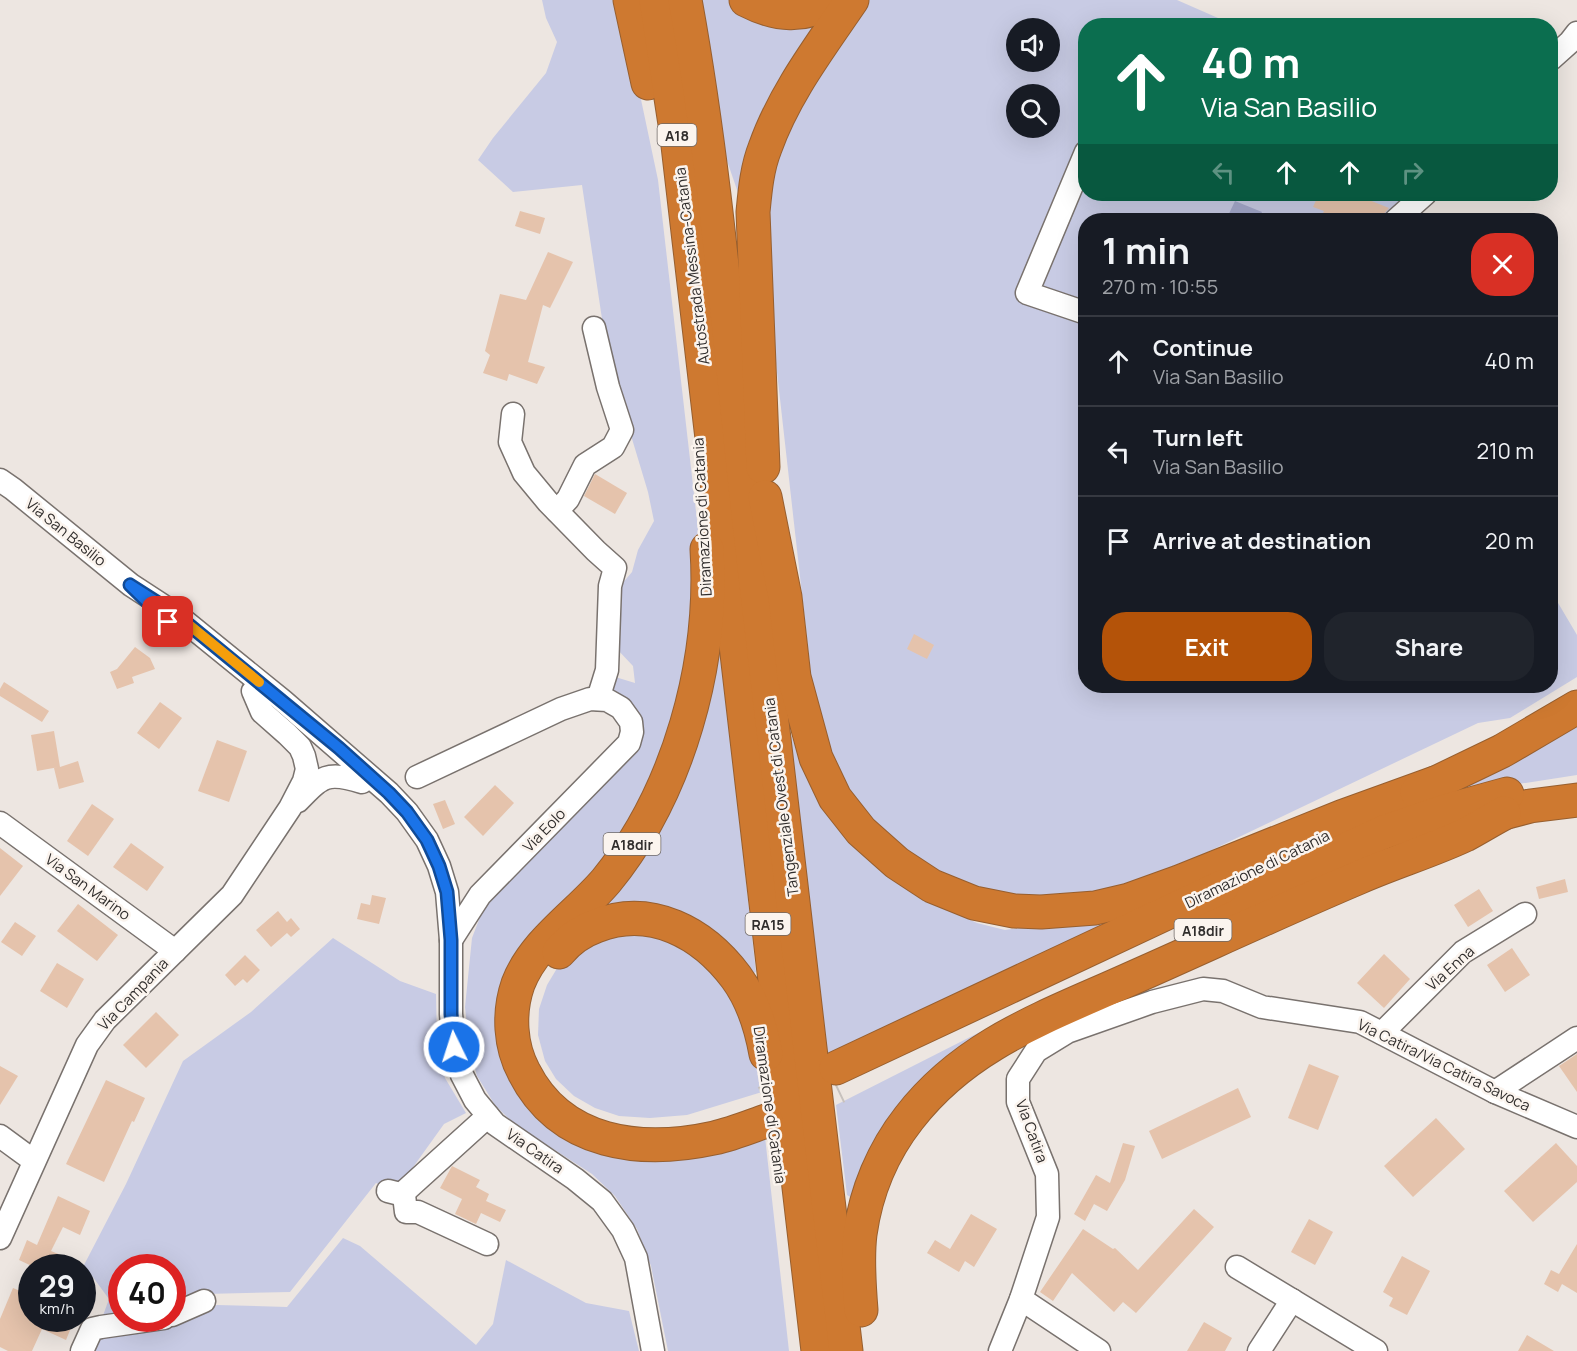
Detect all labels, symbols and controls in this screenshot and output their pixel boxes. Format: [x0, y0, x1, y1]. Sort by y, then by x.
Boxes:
map controls [1006, 18, 1060, 138]
button: sound [1006, 18, 1060, 72]
text: 40 m [1201, 33, 1300, 91]
icon: ahead [1102, 42, 1180, 120]
button: search [1006, 84, 1060, 138]
text: Via San Basilio [1201, 88, 1377, 125]
road number: A18 [658, 124, 696, 146]
icon: left [1207, 156, 1240, 189]
icon: ahead [1270, 156, 1303, 189]
icon: ahead [1333, 156, 1366, 189]
icon: right [1396, 156, 1429, 189]
street label: Autostrada Messina-Catania [669, 166, 715, 366]
text: 1 min [1102, 226, 1190, 275]
button: close [1471, 233, 1534, 296]
text: 270 m · 10:55 [1102, 273, 1218, 300]
text: Continue [1153, 333, 1253, 363]
icon: ahead [1102, 345, 1135, 378]
text: 40 m [1485, 346, 1534, 376]
text: Via San Basilio [1153, 363, 1283, 390]
text: Turn left [1153, 423, 1243, 453]
icon: left [1102, 435, 1135, 468]
text: 210 m [1476, 436, 1534, 466]
street label: Diramazione di Catania [687, 437, 717, 597]
text: Via San Basilio [1153, 453, 1283, 480]
street label: Via San Basilio [21, 493, 111, 571]
icon: arrive [1102, 525, 1135, 558]
text: Arrive at destination [1153, 526, 1371, 556]
text: 20 m [1485, 526, 1534, 556]
pin [142, 596, 193, 647]
icon: arrive [151, 605, 184, 638]
button: Exit [1102, 612, 1312, 681]
button: Share [1324, 612, 1534, 681]
street label: Tangenziale Ovest di Catania [758, 697, 804, 897]
street label: Via Eolo [518, 803, 570, 856]
street label: Diramazione di Catania [1181, 825, 1333, 913]
road number: A18dir [604, 833, 660, 855]
street label: Via San Marino [41, 849, 135, 925]
road number: RA15 [746, 913, 790, 935]
road number: A18dir [1174, 919, 1232, 941]
street label: Via Enna [1421, 941, 1479, 995]
street label: Via Campania [93, 953, 173, 1035]
street label: Via Catira/Via Catira Savoca [1354, 1014, 1534, 1116]
position arrow [422, 1015, 486, 1079]
street label: Diramazione di Catania [749, 1025, 791, 1185]
street label: Via Catira [1011, 1097, 1053, 1165]
street label: Via Catira [502, 1124, 568, 1178]
speed limit sign: 40 [108, 1254, 186, 1332]
text: 29 [39, 1265, 75, 1306]
text: km/h [40, 1298, 74, 1319]

